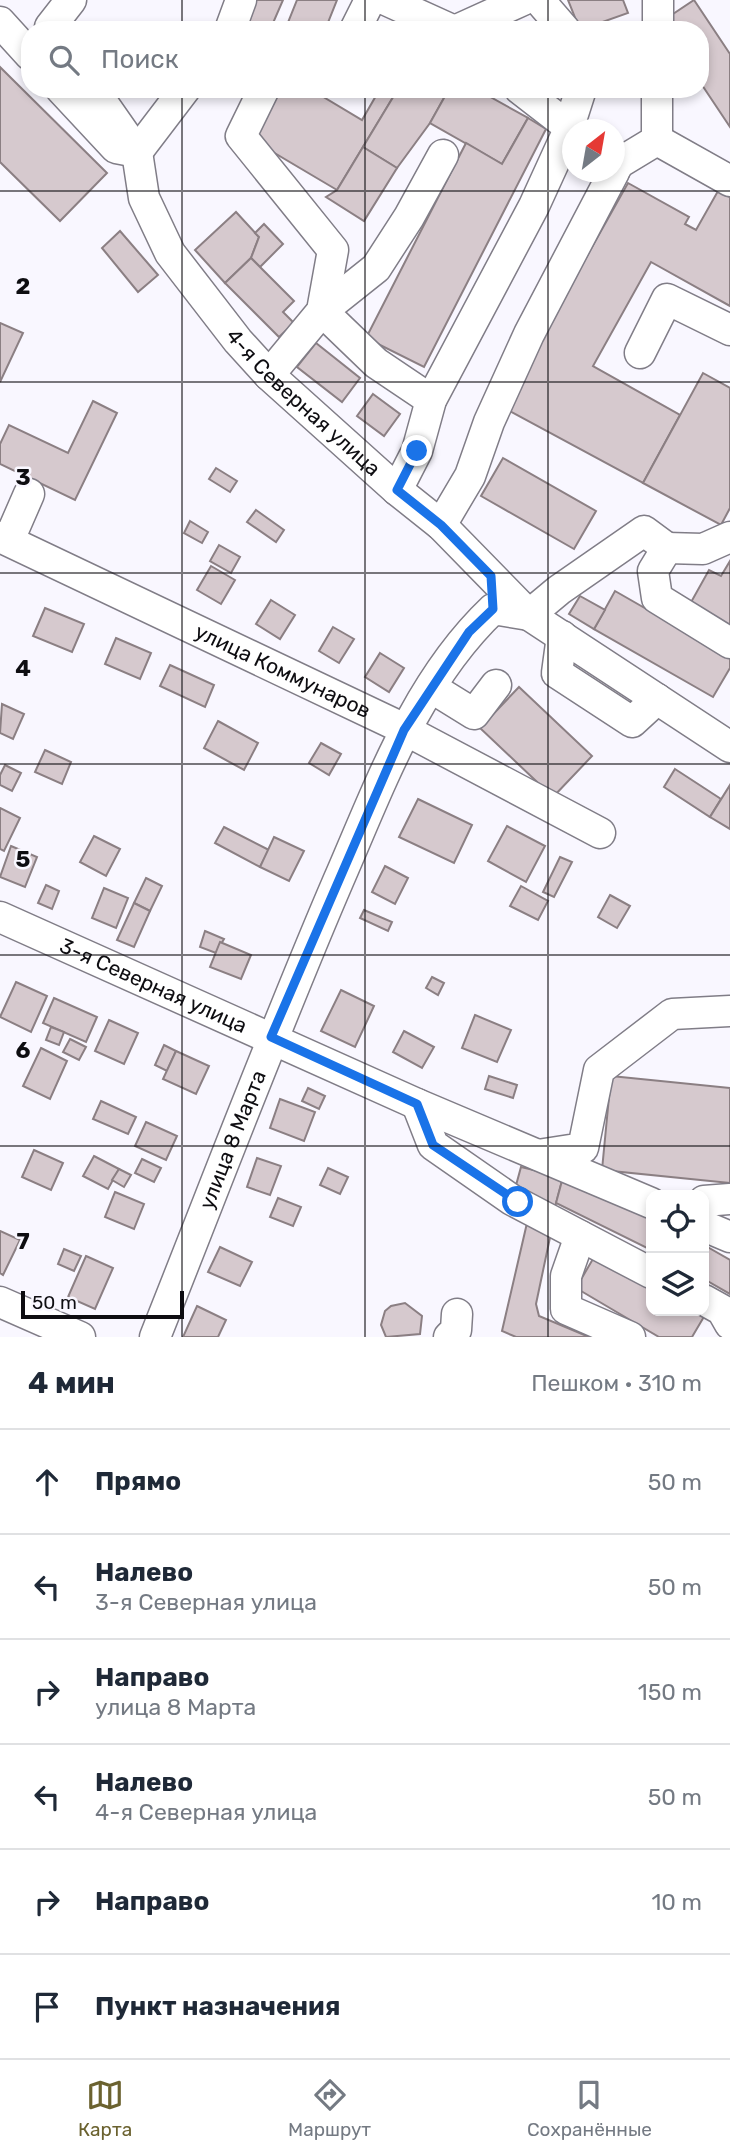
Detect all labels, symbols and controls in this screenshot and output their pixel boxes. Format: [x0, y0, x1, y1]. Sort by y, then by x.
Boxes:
search box [21, 21, 709, 98]
icon: search [45, 41, 83, 79]
text: Поиск [101, 44, 179, 75]
north arrow [562, 119, 625, 182]
text: 2 [16, 272, 30, 300]
street label: 4-я Северная улица [221, 324, 386, 481]
route end [401, 435, 432, 466]
text: 3 [15, 463, 31, 491]
street label: улица Коммунаров [191, 618, 375, 723]
text: 4 [15, 654, 31, 682]
text: 5 [16, 845, 31, 873]
street label: 3-я Северная улица [56, 932, 251, 1038]
text: 6 [16, 1036, 31, 1064]
street label: улица 8 Марта [194, 1066, 271, 1213]
route start [502, 1186, 533, 1217]
map controls [646, 1190, 709, 1316]
button: locate [646, 1190, 709, 1253]
text: 7 [16, 1227, 30, 1255]
button: layers [646, 1253, 709, 1316]
scale bar [21, 1288, 184, 1320]
text: 50 m [32, 1291, 77, 1314]
text: 4 мин [28, 1365, 115, 1401]
text: Пешком · 310 m [531, 1369, 702, 1397]
icon: ahead [28, 1463, 66, 1501]
text: Прямо [95, 1466, 181, 1497]
text: 50 m [648, 1468, 702, 1496]
text: Налево [95, 1557, 193, 1588]
icon: left [28, 1568, 66, 1606]
text: 50 m [648, 1573, 702, 1601]
text: 3-я Северная улица [95, 1588, 317, 1616]
text: Направо [95, 1662, 209, 1693]
icon: right [28, 1673, 66, 1711]
text: 150 m [638, 1678, 702, 1706]
text: улица 8 Марта [95, 1693, 256, 1721]
text: Налево [95, 1767, 193, 1798]
icon: left [28, 1778, 66, 1816]
text: 50 m [648, 1783, 702, 1811]
text: 4-я Северная улица [95, 1798, 317, 1826]
icon: right [28, 1883, 66, 1921]
text: Направо [95, 1886, 209, 1917]
text: 10 m [651, 1888, 702, 1916]
icon: arrive [28, 1988, 66, 2026]
text: Пункт назначения [95, 1991, 340, 2022]
tab: Карта [78, 2076, 132, 2141]
tab: Маршрут [288, 2076, 371, 2141]
tab: Сохранённые [527, 2076, 652, 2141]

